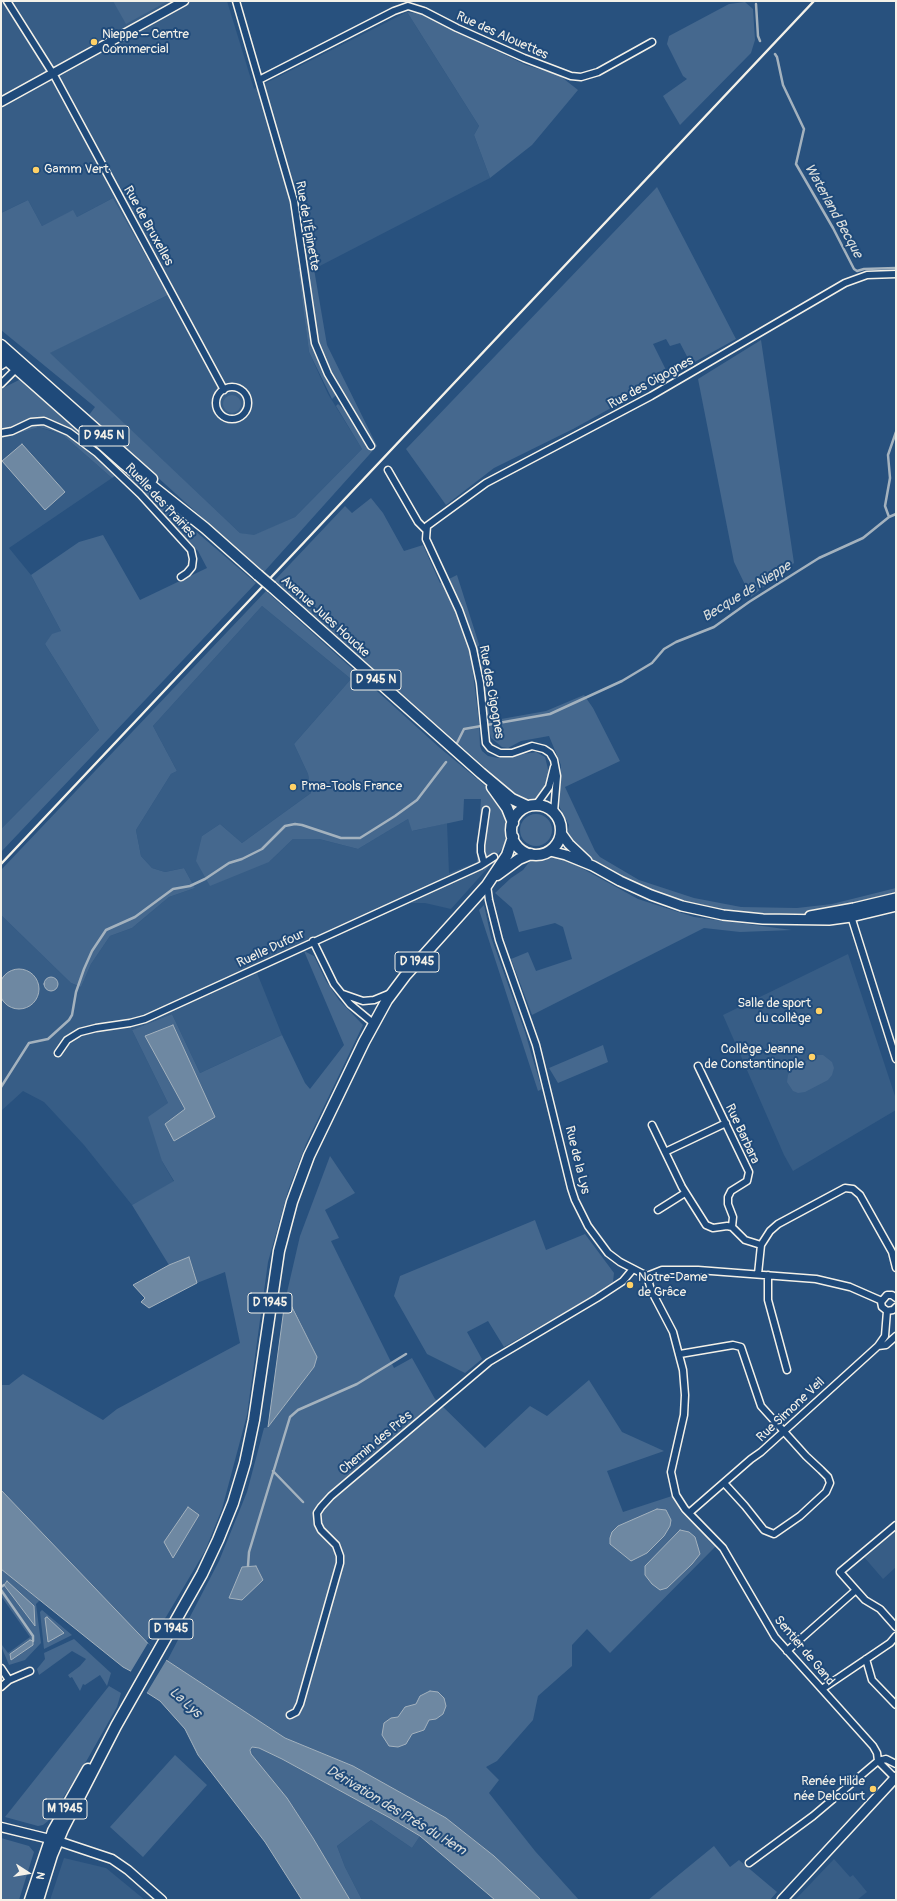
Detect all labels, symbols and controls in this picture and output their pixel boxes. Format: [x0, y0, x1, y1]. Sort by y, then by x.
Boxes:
street label: Rue des Alouettes [454, 9, 550, 63]
place label: Nieppe – Centre Commercial [102, 27, 189, 58]
marker: Nieppe – Centre Commercial [89, 37, 99, 47]
water label: Waterland Becque [800, 161, 866, 261]
place label: Gamm Vert [44, 162, 109, 178]
marker: Gamm Vert [31, 165, 41, 175]
street label: Rue de l'Épinette [291, 180, 323, 272]
street label: Rue de Bruxelles [120, 183, 176, 269]
street label: Rue des Cigognes [606, 353, 696, 413]
road number: D 945 N [79, 426, 129, 446]
street label: Ruelle des Prairies [121, 460, 199, 542]
water label: Becque de Nieppe [700, 558, 794, 626]
street label: Avenue Jules Houcke [277, 573, 373, 661]
street label: Rue des Cigognes [475, 644, 507, 740]
road number: D 945 N [351, 670, 401, 690]
place label: Pma-Tools France [301, 779, 402, 795]
marker: Pma-Tools France [288, 782, 298, 792]
street label: Ruelle Dufour [235, 927, 307, 971]
road number: D 1945 [395, 952, 439, 972]
place label: Salle de sport du collège [737, 996, 811, 1027]
marker: Salle de sport du collège [814, 1006, 824, 1016]
place label: Collège Jeanne de Constantinople [705, 1042, 804, 1073]
marker: Collège Jeanne de Constantinople [807, 1052, 817, 1062]
street label: Rue Barbara [721, 1101, 763, 1167]
street label: Rue de la Lys [561, 1124, 593, 1196]
place label: Notre-Dame de Grâce [638, 1270, 707, 1301]
marker: Notre-Dame de Grâce [625, 1280, 635, 1290]
road number: D 1945 [248, 1293, 292, 1313]
street label: Rue Simone Veil [754, 1374, 828, 1446]
street label: Chemin des Près [336, 1408, 416, 1478]
street label: Sentier de Gand [770, 1613, 838, 1689]
road number: D 1945 [149, 1619, 193, 1639]
water label: La Lys [165, 1684, 205, 1722]
water label: Dérivation des Prés du Hem [323, 1763, 469, 1859]
place label: Renée Hilde née Delcourt [794, 1774, 865, 1805]
marker: Renée Hilde née Delcourt [868, 1784, 878, 1794]
road number: M 1945 [43, 1799, 87, 1819]
north arrow [8, 1853, 48, 1893]
text: N [33, 1871, 47, 1881]

